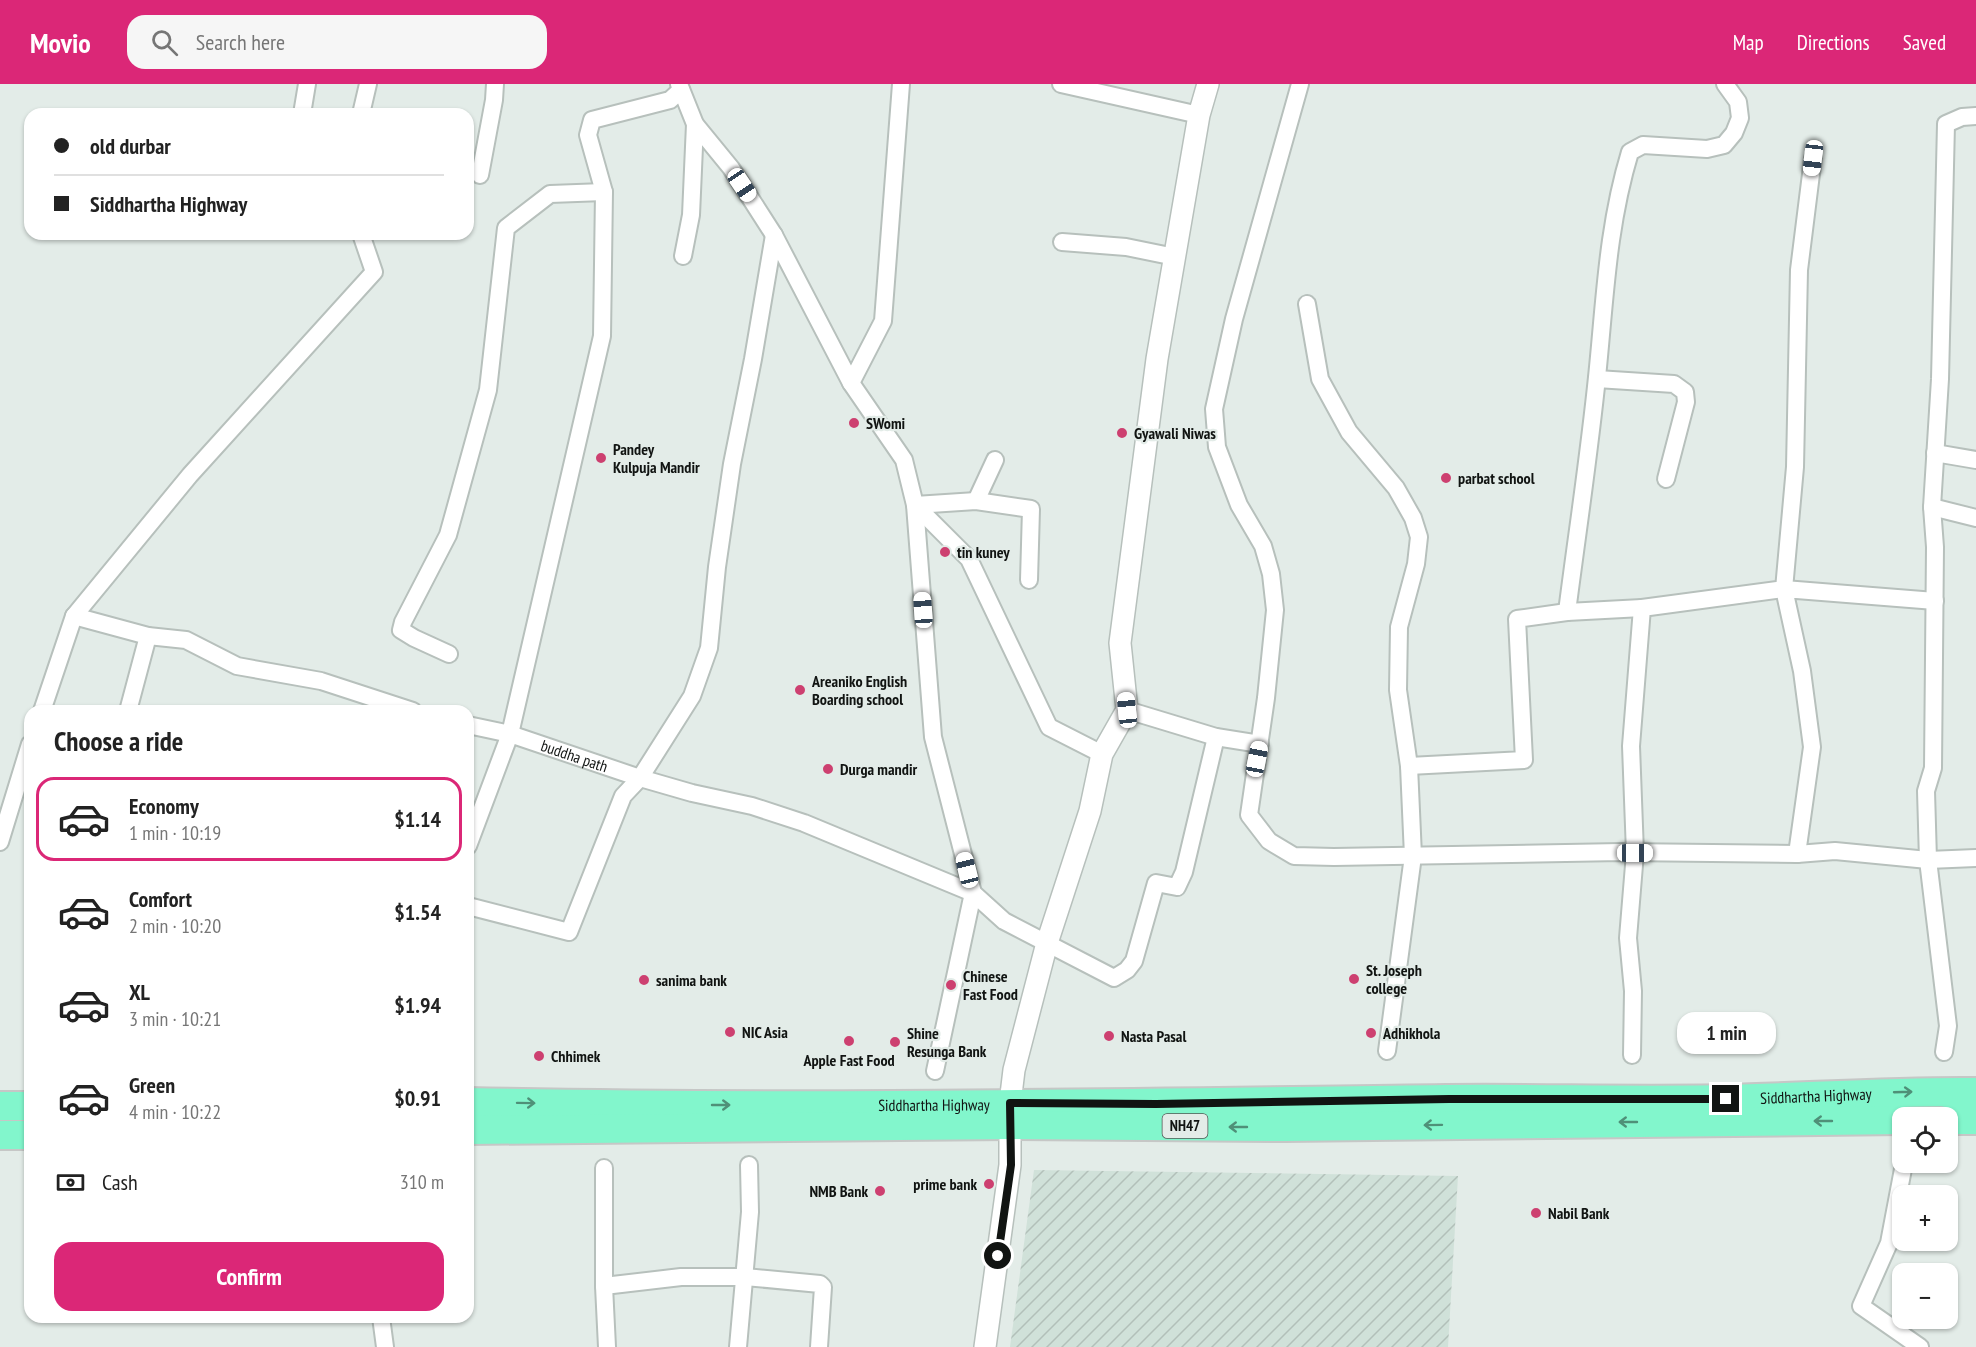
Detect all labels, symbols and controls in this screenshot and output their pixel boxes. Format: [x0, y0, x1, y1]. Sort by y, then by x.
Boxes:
search box [127, 15, 547, 69]
text: Movio [30, 24, 91, 61]
icon: search [148, 26, 181, 59]
text: Search here [196, 28, 285, 56]
text: Map [1733, 29, 1764, 56]
text: Directions [1797, 29, 1870, 56]
text: Saved [1903, 29, 1946, 56]
text: old durbar [90, 132, 171, 160]
car [1802, 139, 1824, 177]
car [724, 165, 760, 205]
text: Siddhartha Highway [90, 190, 247, 218]
place label: SWomi [866, 413, 906, 433]
marker: SWomi [847, 416, 861, 430]
place label: Gyawali Niwas [1134, 423, 1216, 443]
marker: Gyawali Niwas [1115, 426, 1129, 440]
place label: Pandey Kulpuja Mandir [613, 439, 700, 477]
marker: Pandey Kulpuja Mandir [594, 451, 608, 465]
place label: parbat school [1458, 468, 1535, 488]
marker: parbat school [1439, 471, 1453, 485]
place label: tin kuney [957, 542, 1010, 562]
marker: tin kuney [938, 545, 952, 559]
car [913, 591, 933, 629]
place label: Areaniko English Boarding school [811, 671, 907, 709]
marker: Areaniko English Boarding school [793, 683, 807, 697]
car [1116, 691, 1138, 729]
text: Choose a ride [54, 724, 183, 758]
street label: buddha path [538, 735, 611, 776]
car [1245, 740, 1269, 778]
place label: Durga mandir [840, 759, 917, 779]
marker: Durga mandir [821, 762, 835, 776]
icon: car [57, 792, 111, 846]
text: Economy [129, 792, 199, 820]
text: $1.14 [394, 805, 441, 833]
text: 1 min · 10:19 [129, 820, 221, 846]
car [1617, 844, 1653, 862]
car [954, 850, 980, 890]
icon: car [57, 885, 111, 939]
text: Comfort [129, 885, 192, 913]
text: $1.54 [394, 898, 441, 926]
text: 2 min · 10:20 [129, 913, 221, 939]
place label: St. Joseph college [1366, 960, 1422, 998]
place label: Chinese Fast Food [963, 966, 1018, 1004]
place label: sanima bank [656, 970, 727, 990]
marker: St. Joseph college [1347, 972, 1361, 986]
marker: sanima bank [637, 973, 651, 987]
icon: car [57, 978, 111, 1032]
text: XL [129, 978, 150, 1006]
marker: Chinese Fast Food [944, 978, 958, 992]
text: $1.94 [394, 991, 441, 1019]
text: 3 min · 10:21 [129, 1006, 221, 1032]
callout: 1 min [1676, 1012, 1776, 1054]
text: 1 min [1706, 1020, 1747, 1046]
place label: NIC Asia [742, 1022, 788, 1042]
place label: Shine Resunga Bank [907, 1023, 987, 1061]
place label: Adhikhola [1382, 1023, 1441, 1043]
marker: NIC Asia [723, 1025, 737, 1039]
place label: Nasta Pasal [1121, 1026, 1186, 1046]
marker: Adhikhola [1364, 1026, 1378, 1040]
marker: Nasta Pasal [1102, 1029, 1116, 1043]
marker: Apple Fast Food [842, 1034, 856, 1048]
marker: Shine Resunga Bank [888, 1035, 902, 1049]
place label: Chhimek [551, 1046, 601, 1066]
marker: Chhimek [532, 1049, 546, 1063]
place label: Apple Fast Food [802, 1050, 895, 1070]
icon: car [57, 1071, 111, 1125]
text: Green [129, 1071, 175, 1099]
text: $0.91 [394, 1084, 441, 1112]
street label: Siddhartha Highway [1760, 1084, 1872, 1108]
route end [1712, 1085, 1739, 1112]
one-way arrow [1893, 1087, 1913, 1098]
street label: Siddhartha Highway [878, 1094, 990, 1115]
one-way arrow [516, 1097, 536, 1109]
text: 4 min · 10:22 [129, 1099, 221, 1125]
one-way arrow [711, 1099, 731, 1111]
map controls [1892, 1107, 1958, 1329]
button: locate [1892, 1107, 1958, 1173]
road number: NH47 [1162, 1114, 1208, 1138]
one-way arrow [1813, 1115, 1833, 1127]
one-way arrow [1618, 1116, 1638, 1128]
one-way arrow [1423, 1119, 1443, 1130]
one-way arrow [1228, 1121, 1248, 1133]
icon: cash [54, 1166, 87, 1199]
text: Cash [102, 1168, 138, 1196]
text: 310 m [400, 1169, 444, 1195]
place label: prime bank [913, 1174, 977, 1194]
marker: prime bank [982, 1177, 996, 1191]
place label: NMB Bank [809, 1181, 868, 1201]
marker: NMB Bank [873, 1184, 887, 1198]
button: + [1892, 1185, 1958, 1251]
place label: Nabil Bank [1548, 1203, 1610, 1223]
marker: Nabil Bank [1529, 1206, 1543, 1220]
button: Confirm [54, 1242, 444, 1311]
route start [984, 1242, 1011, 1269]
button: − [1892, 1263, 1958, 1329]

